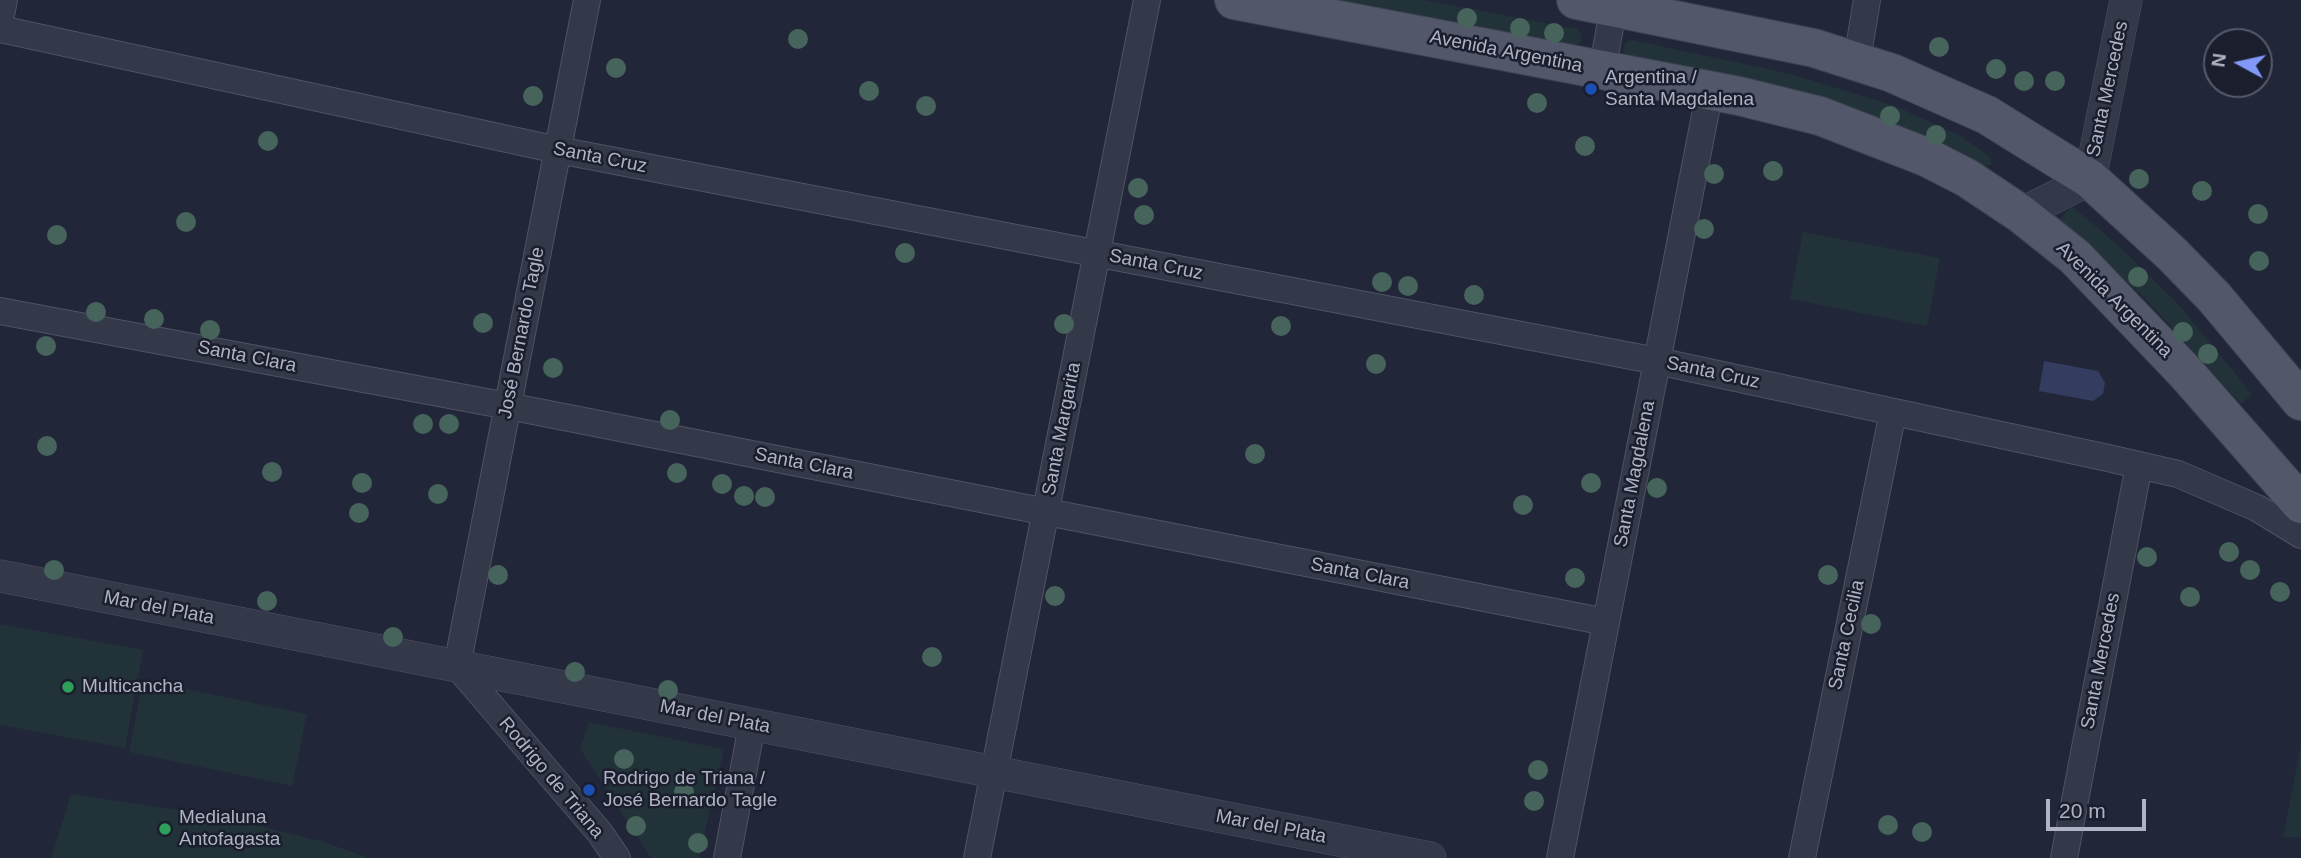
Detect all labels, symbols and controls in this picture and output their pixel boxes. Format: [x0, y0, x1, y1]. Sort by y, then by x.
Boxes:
street label: Santa Mercedes [2082, 19, 2134, 159]
street label: Avenida Argentina [1428, 26, 1584, 78]
north arrow [2203, 28, 2273, 98]
text: N [2207, 52, 2230, 69]
place label: Argentina / Santa Magdalena [1605, 67, 1754, 111]
marker: Argentina / Santa Magdalena [1583, 81, 1599, 97]
street label: Santa Cruz [551, 138, 649, 178]
street label: Avenida Argentina [2051, 237, 2177, 363]
street label: José Bernardo Tagle [494, 245, 550, 421]
street label: Santa Cruz [1107, 245, 1205, 285]
street label: Santa Clara [196, 336, 298, 378]
street label: Santa Cruz [1664, 352, 1762, 394]
street label: Santa Margarita [1038, 360, 1086, 498]
street label: Santa Magdalena [1610, 399, 1660, 549]
street label: Santa Clara [753, 443, 855, 485]
street label: Santa Clara [1309, 553, 1411, 595]
street label: Santa Cecilia [1824, 578, 1870, 692]
street label: Mar del Plata [102, 586, 216, 630]
street label: Santa Mercedes [2077, 591, 2125, 731]
place label: Multicancha [82, 676, 183, 698]
marker: Multicancha [60, 679, 76, 695]
street label: Mar del Plata [658, 695, 772, 739]
street label: Rodrigo de Triana [494, 713, 608, 843]
place label: Rodrigo de Triana / José Bernardo Tagle [603, 768, 777, 812]
marker: Rodrigo de Triana / José Bernardo Tagle [581, 782, 597, 798]
scale bar [2049, 784, 2149, 828]
text: 20 m [2059, 799, 2106, 822]
street label: Mar del Plata [1214, 805, 1328, 849]
place label: Medialuna Antofagasta [179, 807, 280, 851]
marker: Medialuna Antofagasta [157, 821, 173, 837]

